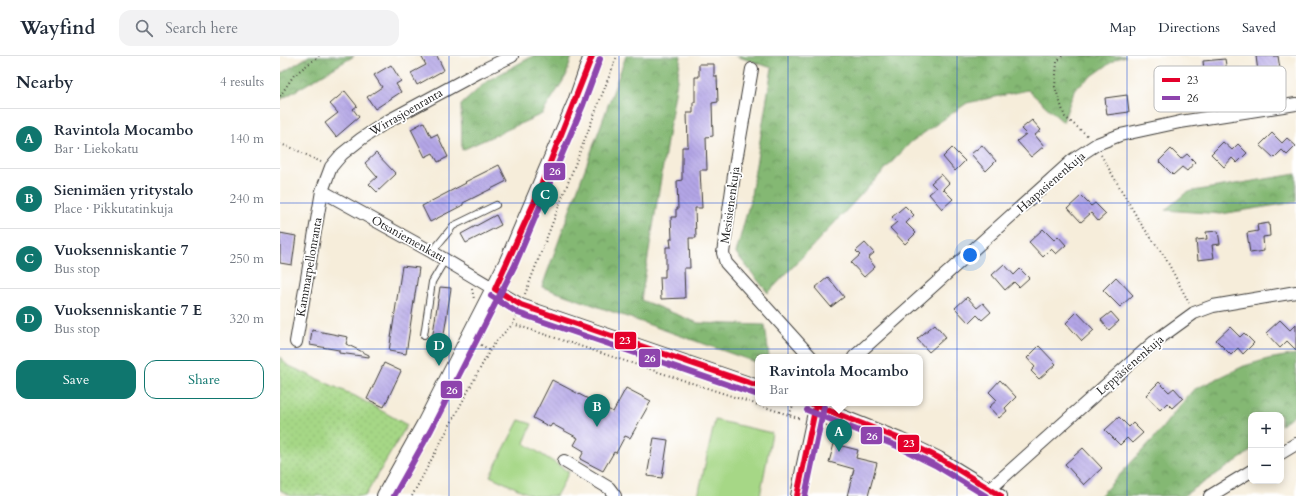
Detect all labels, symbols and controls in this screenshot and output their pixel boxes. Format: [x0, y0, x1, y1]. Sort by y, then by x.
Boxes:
search box [119, 10, 399, 46]
text: Wayfind [20, 15, 95, 41]
icon: search [133, 17, 155, 39]
text: Search here [165, 18, 238, 38]
text: Map [1110, 18, 1136, 37]
text: Directions [1158, 18, 1220, 37]
text: Saved [1242, 18, 1276, 37]
legend [1154, 66, 1286, 112]
text: Nearby [16, 71, 73, 94]
text: 4 results [220, 73, 264, 91]
text: 23 [1187, 73, 1199, 88]
street label: Wirrasjoenranta [366, 84, 446, 140]
text: 26 [1187, 91, 1199, 106]
text: Ravintola Mocambo [54, 120, 193, 140]
text: A [24, 130, 34, 148]
text: 140 m [230, 130, 264, 148]
text: Bar · Liekokatu [54, 140, 139, 158]
street label: Haapasienenkuja [1013, 147, 1089, 216]
line badge: 26 [543, 162, 566, 181]
text: 26 [549, 164, 561, 179]
street label: Mesisienenkuja [717, 165, 743, 245]
text: Sienimäen yritystalo [54, 180, 193, 200]
pin: C [532, 182, 558, 215]
text: B [24, 190, 34, 208]
text: 240 m [230, 190, 264, 208]
text: Place · Pikkutatinkuja [54, 200, 173, 218]
street label: Otsaniemenkatu [369, 212, 450, 266]
street label: Kammarpellonranta [292, 215, 326, 318]
text: Vuoksenniskantie 7 [54, 240, 188, 260]
your location [960, 245, 980, 265]
text: C [24, 250, 34, 268]
text: 250 m [230, 250, 264, 268]
text: Bus stop [54, 260, 100, 278]
text: Vuoksenniskantie 7 E [54, 300, 202, 320]
text: D [23, 310, 35, 328]
text: 320 m [230, 310, 264, 328]
text: Bus stop [54, 320, 100, 338]
line badge: 23 [614, 331, 637, 350]
street label: Leppäsienenkuja [1093, 331, 1168, 399]
pin: D [426, 333, 452, 366]
text: 23 [619, 333, 631, 348]
line badge: 26 [638, 348, 661, 368]
text: 26 [644, 351, 656, 366]
popup [755, 354, 923, 406]
button: Save [16, 360, 136, 399]
button: Share [144, 360, 264, 399]
text: Ravintola Mocambo [769, 361, 909, 381]
line badge: 26 [440, 380, 463, 399]
text: Bar [769, 381, 789, 399]
text: 26 [446, 383, 458, 398]
pin: B [584, 394, 610, 427]
map controls [1248, 412, 1284, 484]
button: + [1248, 412, 1284, 448]
pin: A [826, 419, 852, 452]
line badge: 26 [860, 426, 883, 445]
text: 26 [866, 429, 878, 444]
line badge: 23 [897, 434, 920, 453]
text: 23 [903, 436, 915, 451]
button: − [1248, 448, 1284, 484]

